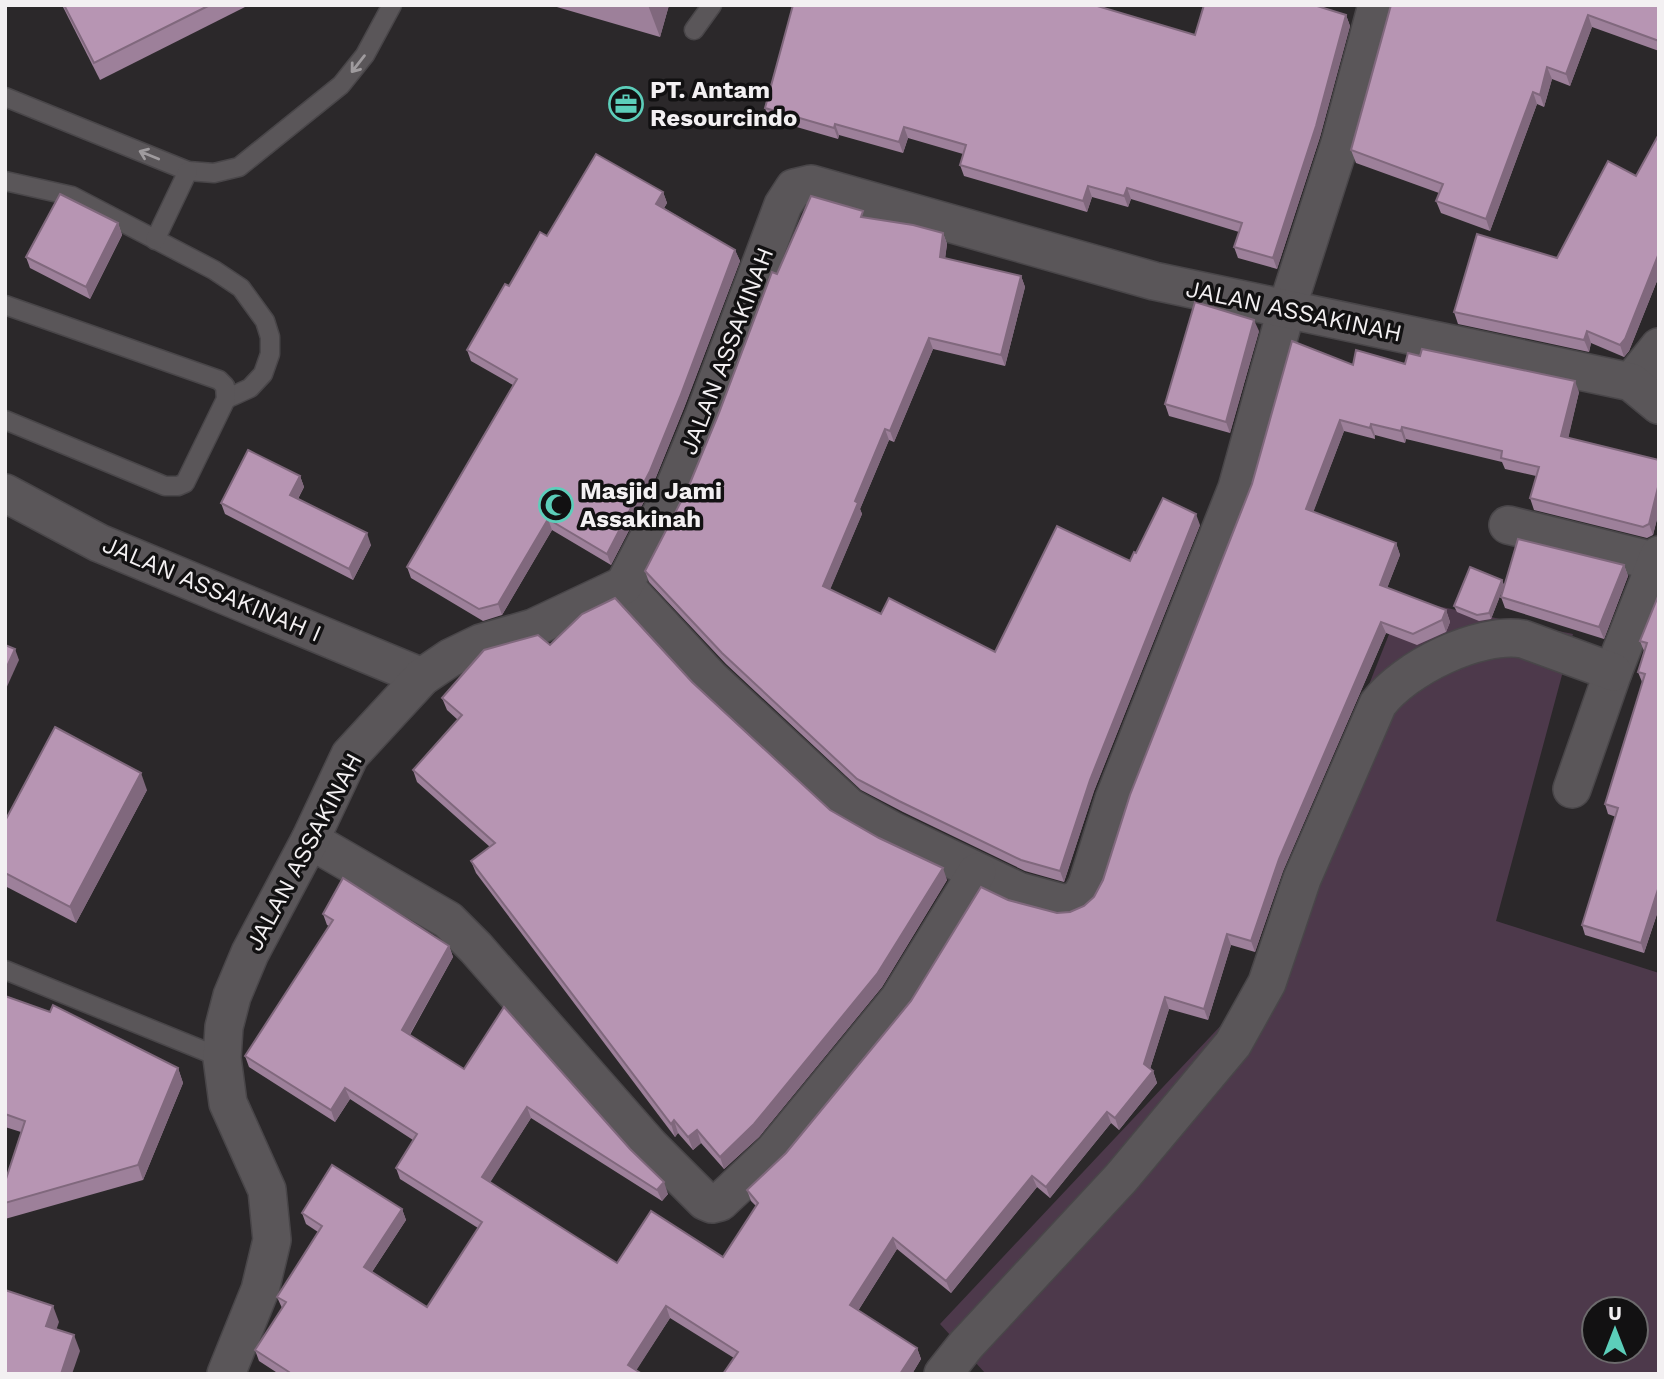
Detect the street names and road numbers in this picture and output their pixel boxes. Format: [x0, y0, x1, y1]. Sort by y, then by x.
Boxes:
street label: JALAN ASSAKINAH [675, 243, 779, 459]
street label: JALAN ASSAKINAH [1184, 274, 1404, 348]
street label: JALAN ASSAKINAH I [98, 530, 326, 648]
street label: JALAN ASSAKINAH [240, 748, 368, 956]

